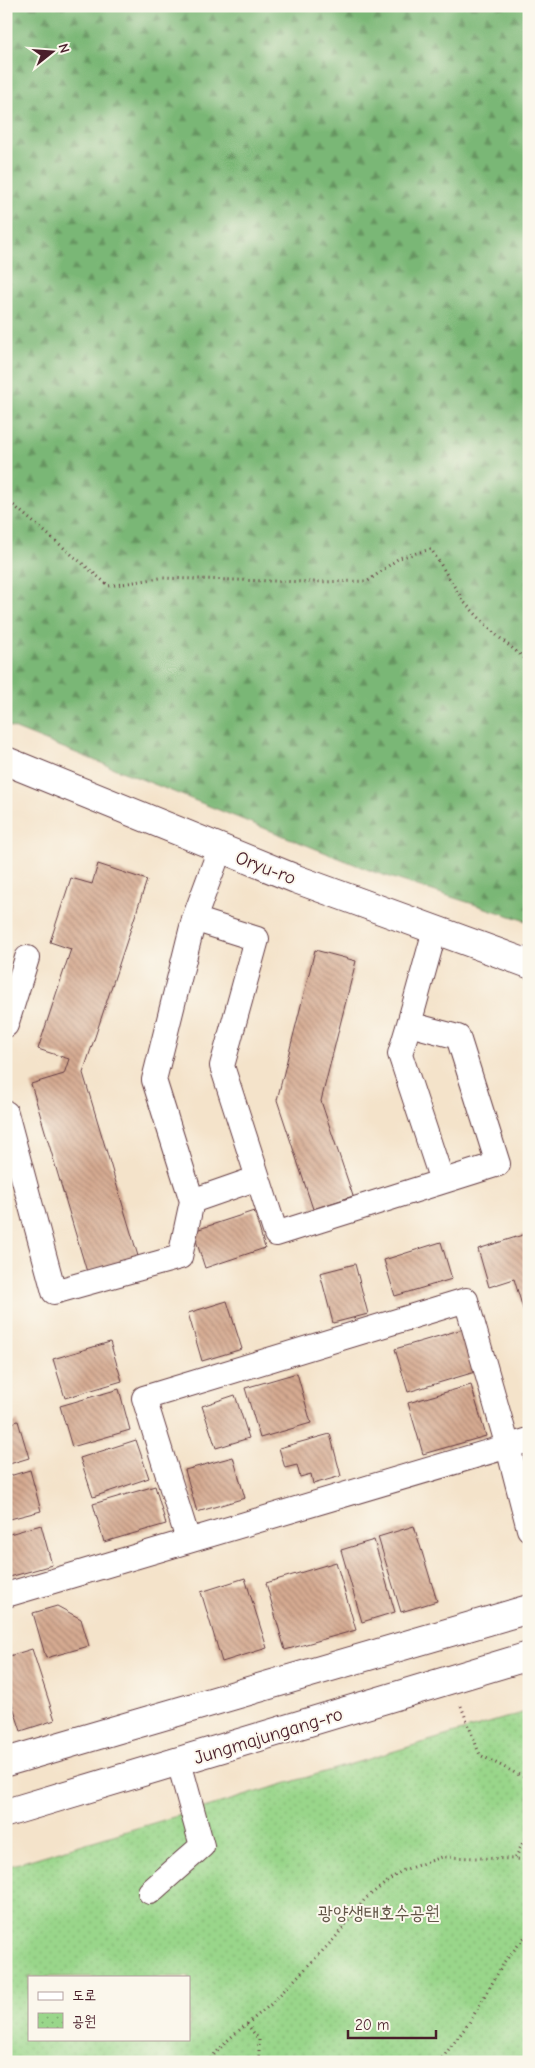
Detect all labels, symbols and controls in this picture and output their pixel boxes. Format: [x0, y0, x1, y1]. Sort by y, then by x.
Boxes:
north arrow [28, 28, 78, 78]
text: N [54, 41, 73, 55]
street label: Oryu-ro [232, 846, 299, 889]
street label: Jungmajungang-ro [191, 1703, 345, 1769]
park label: 광양생태호수공원 [318, 1902, 440, 1924]
legend [28, 1976, 190, 2040]
text: 도로 [72, 1986, 96, 2004]
scale bar [348, 2008, 435, 2040]
text: 공원 [72, 2012, 96, 2030]
text: 20 m [355, 2016, 389, 2034]

